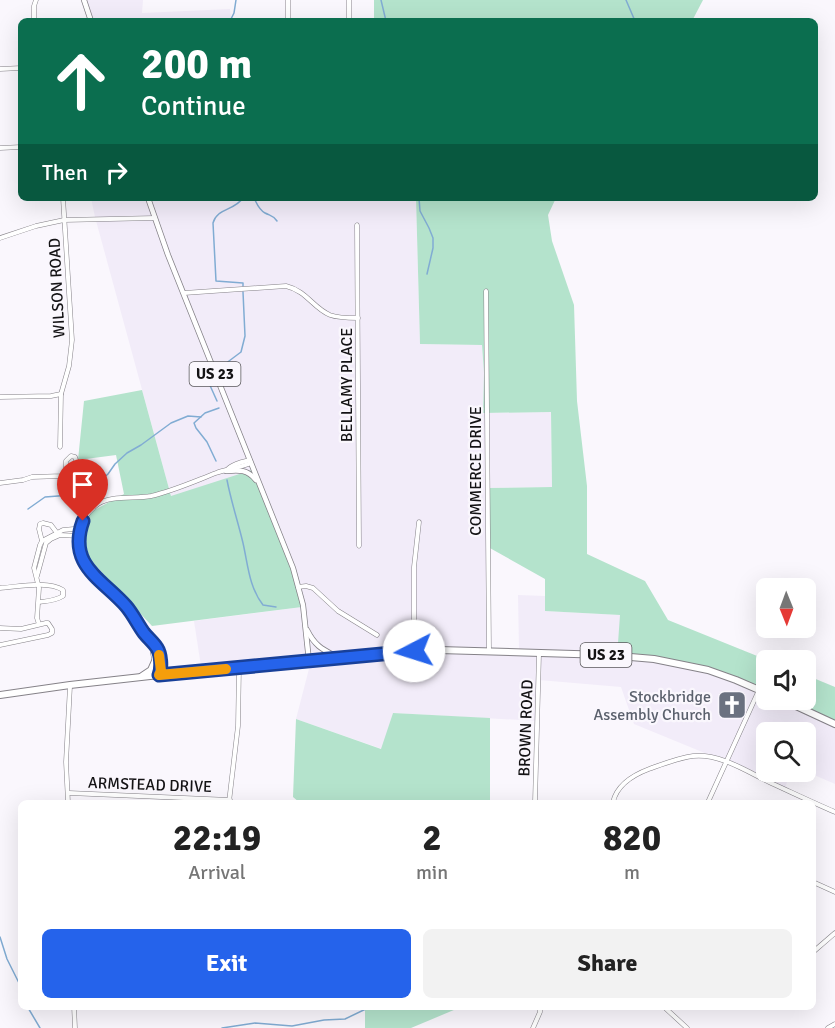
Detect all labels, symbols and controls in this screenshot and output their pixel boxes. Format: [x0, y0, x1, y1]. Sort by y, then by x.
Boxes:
text: 200 m [141, 39, 252, 90]
icon: ahead [42, 42, 120, 120]
text: Continue [141, 90, 246, 123]
icon: right [100, 156, 133, 189]
text: Then [42, 159, 88, 186]
street label: WILSON ROAD [44, 237, 70, 338]
street label: BELLAMY PLACE [337, 328, 357, 442]
road number: US 23 [190, 362, 240, 386]
street label: COMMERCE DRIVE [466, 406, 486, 536]
pin [57, 459, 108, 521]
icon: arrive [66, 468, 99, 501]
north arrow [756, 578, 816, 638]
map controls [756, 578, 816, 782]
position arrow [382, 619, 446, 683]
road number: US 23 [580, 643, 632, 667]
button: sound [756, 650, 816, 710]
street label: BROWN ROAD [514, 679, 538, 777]
place label: Stockbridge Assembly Church [594, 687, 711, 725]
church icon: Stockbridge Assembly Church [716, 689, 748, 721]
button: search [756, 722, 816, 782]
street label: ARMSTEAD DRIVE [88, 773, 212, 797]
text: 22:19 [173, 816, 261, 861]
text: 2 [422, 816, 442, 861]
text: 820 [603, 816, 661, 861]
text: Arrival [188, 860, 246, 885]
text: min [416, 860, 448, 885]
text: m [624, 860, 640, 885]
button: Exit [42, 929, 411, 998]
button: Share [423, 929, 792, 998]

